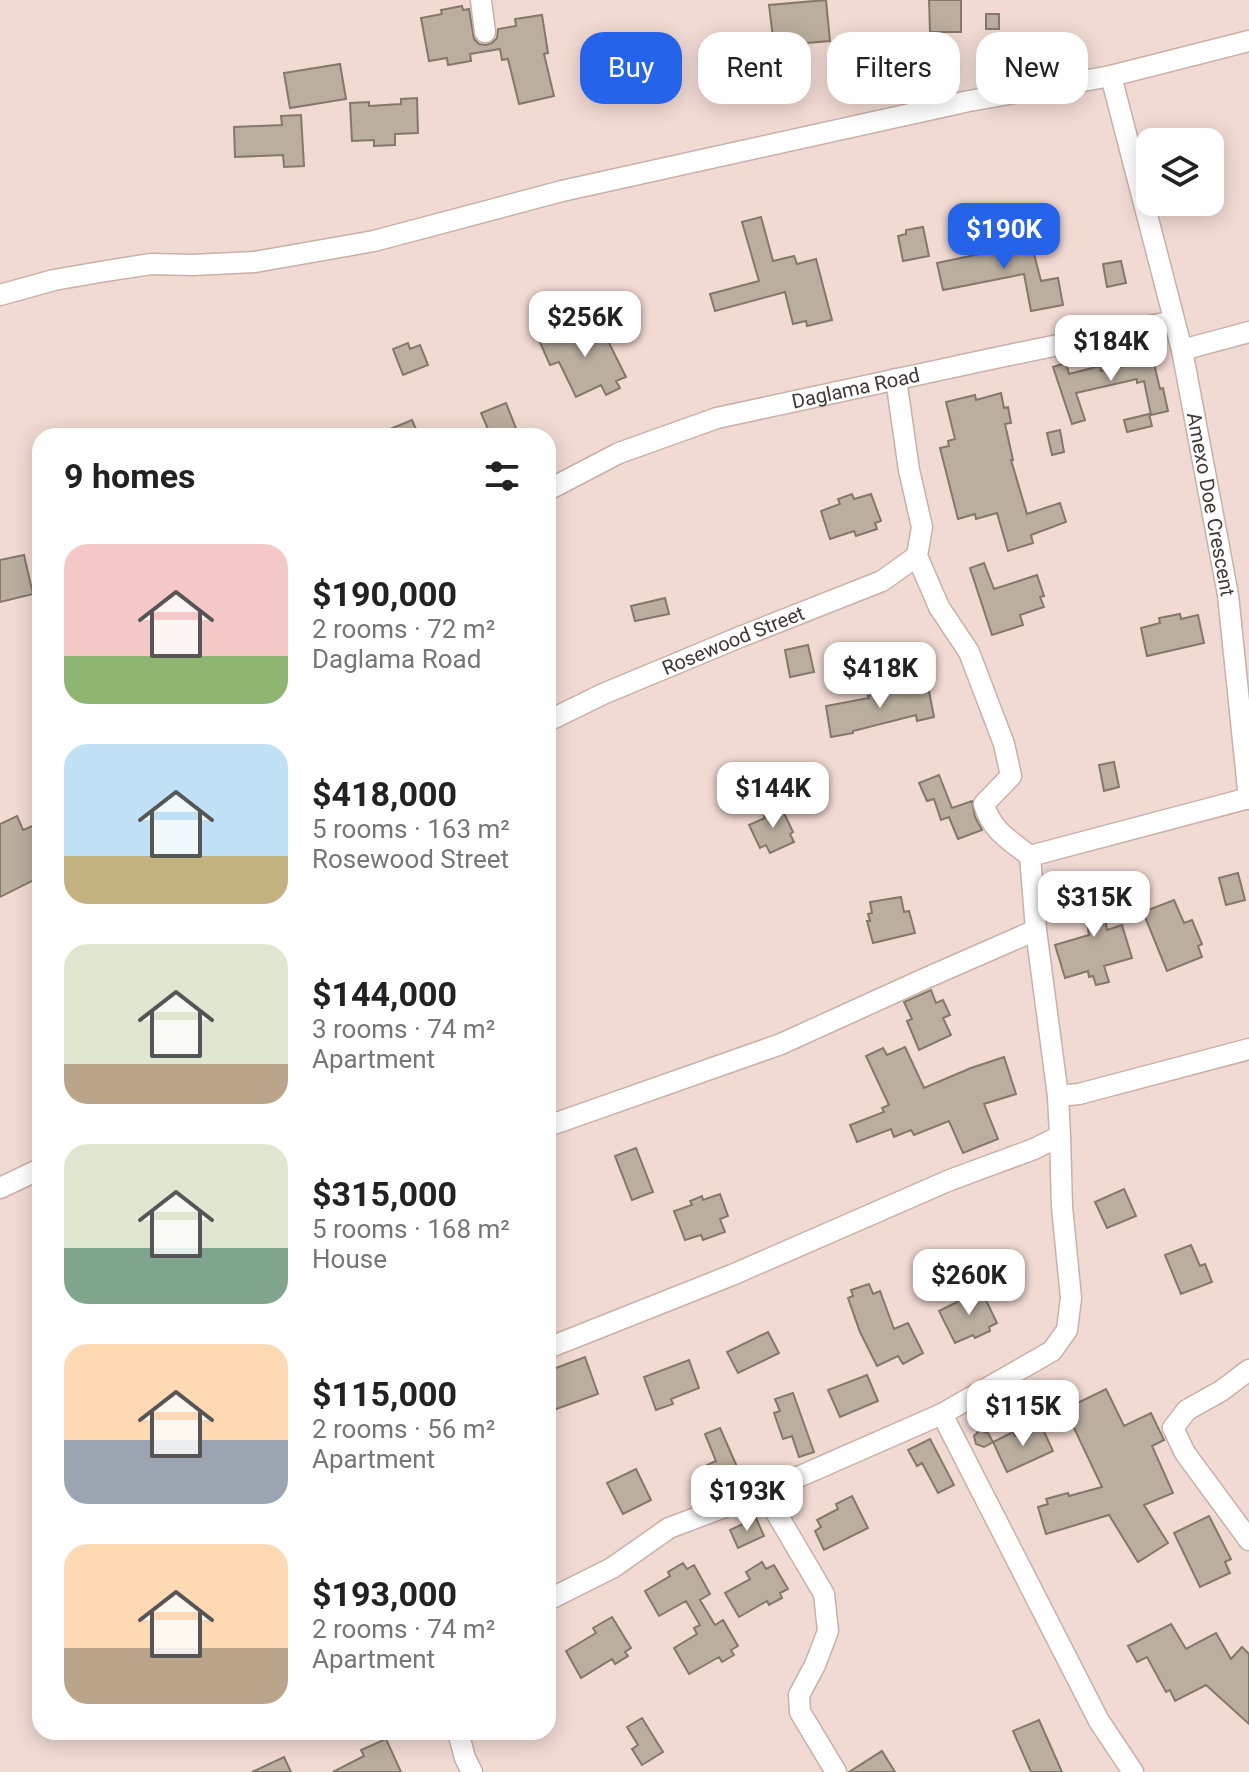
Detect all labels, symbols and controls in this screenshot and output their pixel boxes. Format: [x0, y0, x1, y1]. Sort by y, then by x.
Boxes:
chip: Buy [580, 32, 682, 104]
chip: Rent [698, 32, 811, 104]
chip: Filters [827, 32, 960, 104]
chip: New [976, 32, 1088, 104]
map controls [1136, 128, 1224, 216]
button: layers [1136, 128, 1224, 216]
pin: $190K [948, 203, 1060, 271]
text: $190K [966, 214, 1042, 244]
pin: $256K [529, 291, 641, 359]
text: $256K [547, 302, 623, 332]
pin: $184K [1055, 315, 1167, 383]
text: $184K [1073, 326, 1149, 356]
street label: Daglama Road [789, 363, 922, 414]
street label: Amexo Doe Crescent [1182, 410, 1240, 598]
icon: filters [480, 454, 524, 498]
text: 9 homes [64, 456, 195, 496]
text: $190,000 [312, 574, 457, 614]
icon: home [128, 576, 224, 672]
street label: Rosewood Street [658, 601, 808, 680]
text: 2 rooms · 72 m² [312, 614, 495, 644]
pin: $418K [824, 642, 936, 710]
text: Daglama Road [312, 644, 481, 674]
text: $418K [842, 653, 918, 683]
pin: $144K [717, 762, 829, 830]
text: $144K [735, 773, 811, 803]
text: $418,000 [312, 774, 457, 814]
icon: home [128, 776, 224, 872]
text: 5 rooms · 163 m² [312, 814, 510, 844]
text: Rosewood Street [312, 844, 509, 874]
pin: $315K [1038, 871, 1150, 939]
text: $315K [1056, 882, 1132, 912]
text: $144,000 [312, 974, 457, 1014]
icon: home [128, 976, 224, 1072]
text: 3 rooms · 74 m² [312, 1014, 495, 1044]
text: Apartment [312, 1044, 435, 1074]
text: $315,000 [312, 1174, 457, 1214]
icon: home [128, 1176, 224, 1272]
text: 5 rooms · 168 m² [312, 1214, 510, 1244]
text: House [312, 1244, 387, 1274]
pin: $260K [913, 1249, 1025, 1317]
text: $260K [931, 1260, 1007, 1290]
text: $115,000 [312, 1374, 457, 1414]
icon: home [128, 1376, 224, 1472]
pin: $115K [967, 1380, 1079, 1448]
text: $115K [985, 1391, 1061, 1421]
text: 2 rooms · 56 m² [312, 1414, 495, 1444]
text: Apartment [312, 1444, 435, 1474]
pin: $193K [691, 1465, 803, 1533]
text: $193K [709, 1476, 785, 1506]
text: $193,000 [312, 1574, 457, 1614]
icon: home [128, 1576, 224, 1672]
text: 2 rooms · 74 m² [312, 1614, 495, 1644]
text: Apartment [312, 1644, 435, 1674]

